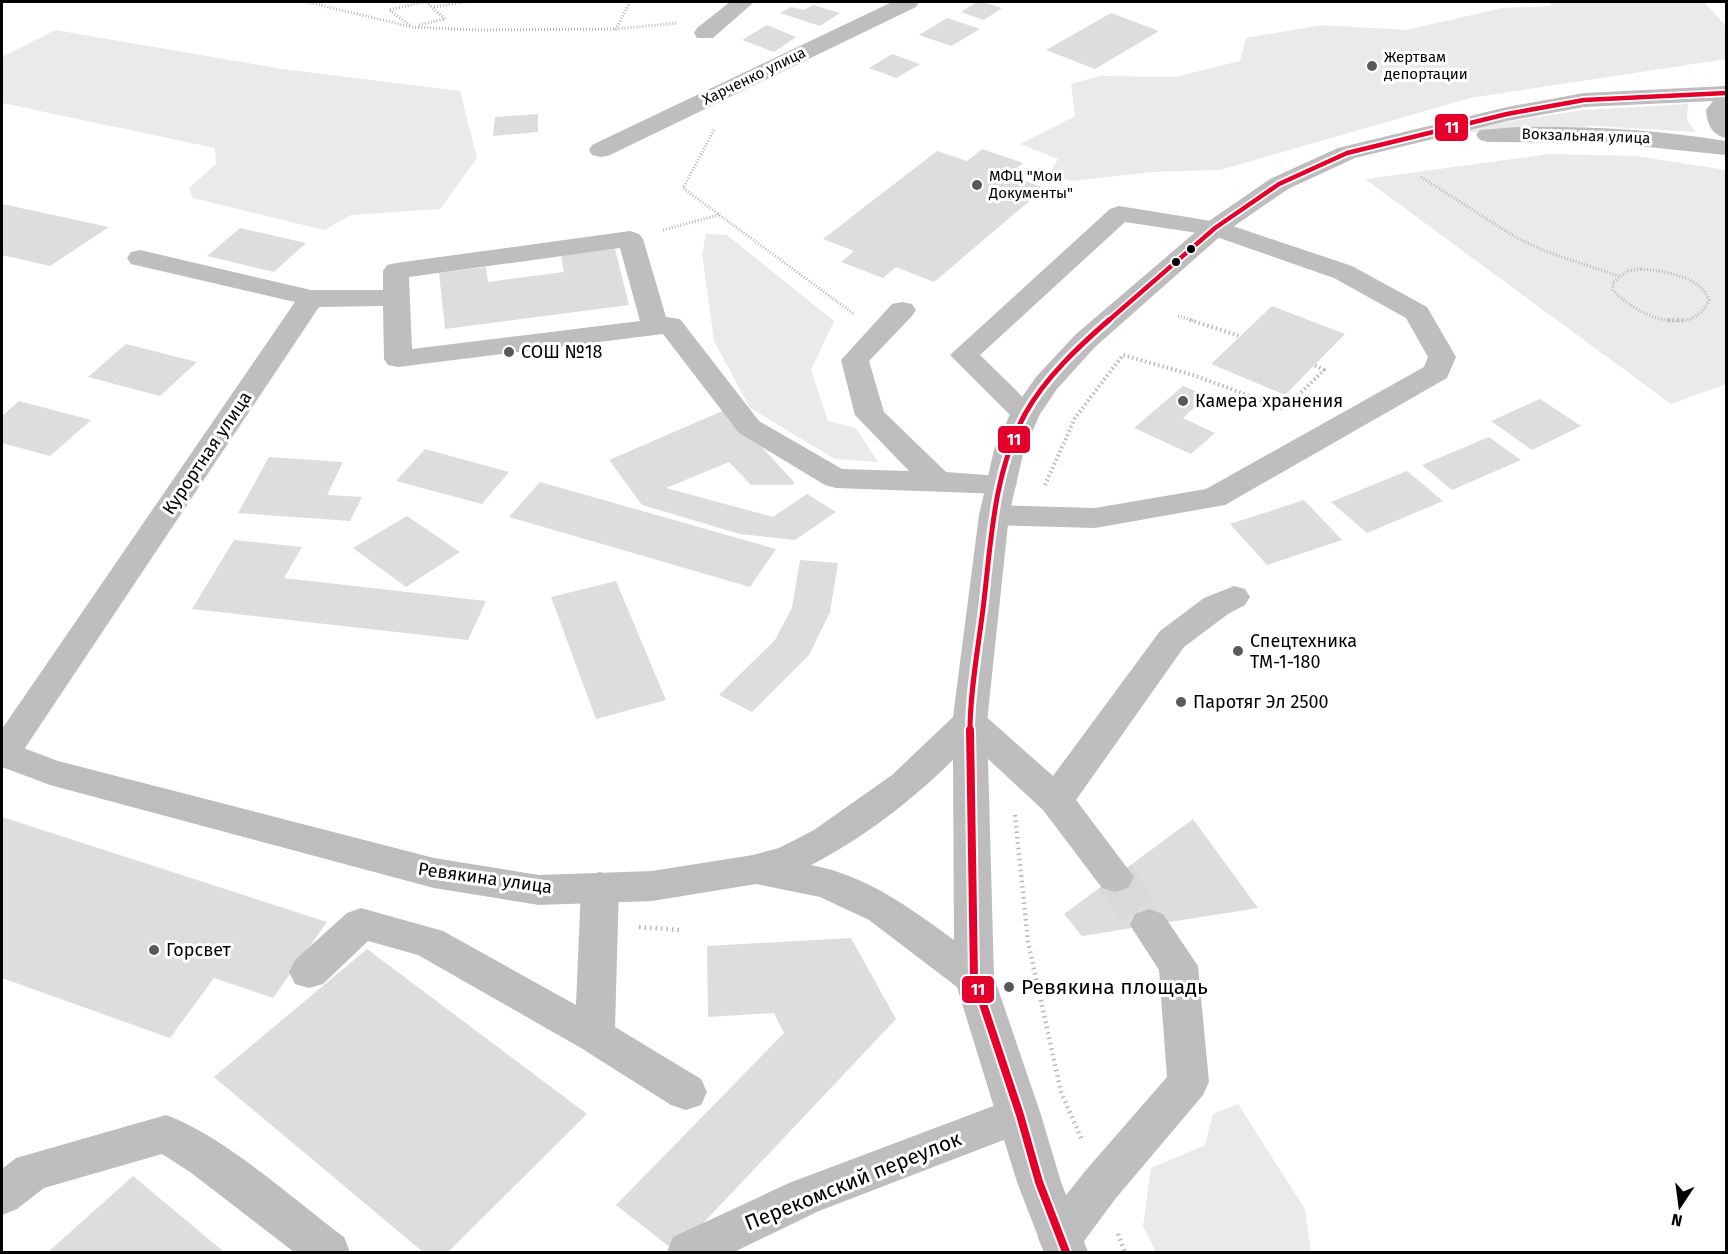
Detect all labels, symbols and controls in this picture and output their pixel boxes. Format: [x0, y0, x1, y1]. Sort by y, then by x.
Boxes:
street label: Харченко улица [699, 43, 809, 109]
place label: Жертвам депортации [1384, 48, 1468, 83]
marker: Жертвам депортации [1365, 59, 1379, 73]
line badge: 11 [1434, 113, 1469, 142]
text: 11 [1445, 118, 1459, 137]
street label: Вокзальная улица [1521, 125, 1651, 147]
place label: МФЦ "Мои Документы" [988, 167, 1073, 202]
marker: МФЦ "Мои Документы" [970, 178, 984, 192]
unlabelled marker [1185, 243, 1197, 255]
unlabelled marker [1170, 256, 1182, 268]
place label: СОШ №18 [521, 341, 603, 363]
marker: СОШ №18 [502, 345, 516, 359]
street label: Курортная улица [158, 387, 256, 519]
place label: Камера хранения [1195, 390, 1343, 412]
marker: Камера хранения [1176, 394, 1190, 408]
line badge: 11 [997, 425, 1031, 454]
text: 11 [1007, 430, 1021, 449]
place label: Спецтехника ТМ-1-180 [1250, 630, 1357, 673]
marker: Спецтехника ТМ-1-180 [1231, 644, 1245, 658]
place label: Паротяг Эл 2500 [1193, 691, 1329, 713]
marker: Паротяг Эл 2500 [1174, 695, 1188, 709]
street label: Ревякина улица [416, 858, 554, 898]
place label: Горсвет [166, 939, 232, 961]
marker: Горсвет [147, 943, 161, 957]
place label: Ревякина площадь [1021, 974, 1208, 1000]
line badge: 11 [961, 975, 995, 1004]
text: 11 [971, 980, 985, 999]
marker: Ревякина площадь [1002, 980, 1016, 994]
street label: Перекомский переулок [741, 1126, 965, 1236]
north arrow [1650, 1176, 1710, 1236]
text: N [1669, 1210, 1684, 1231]

